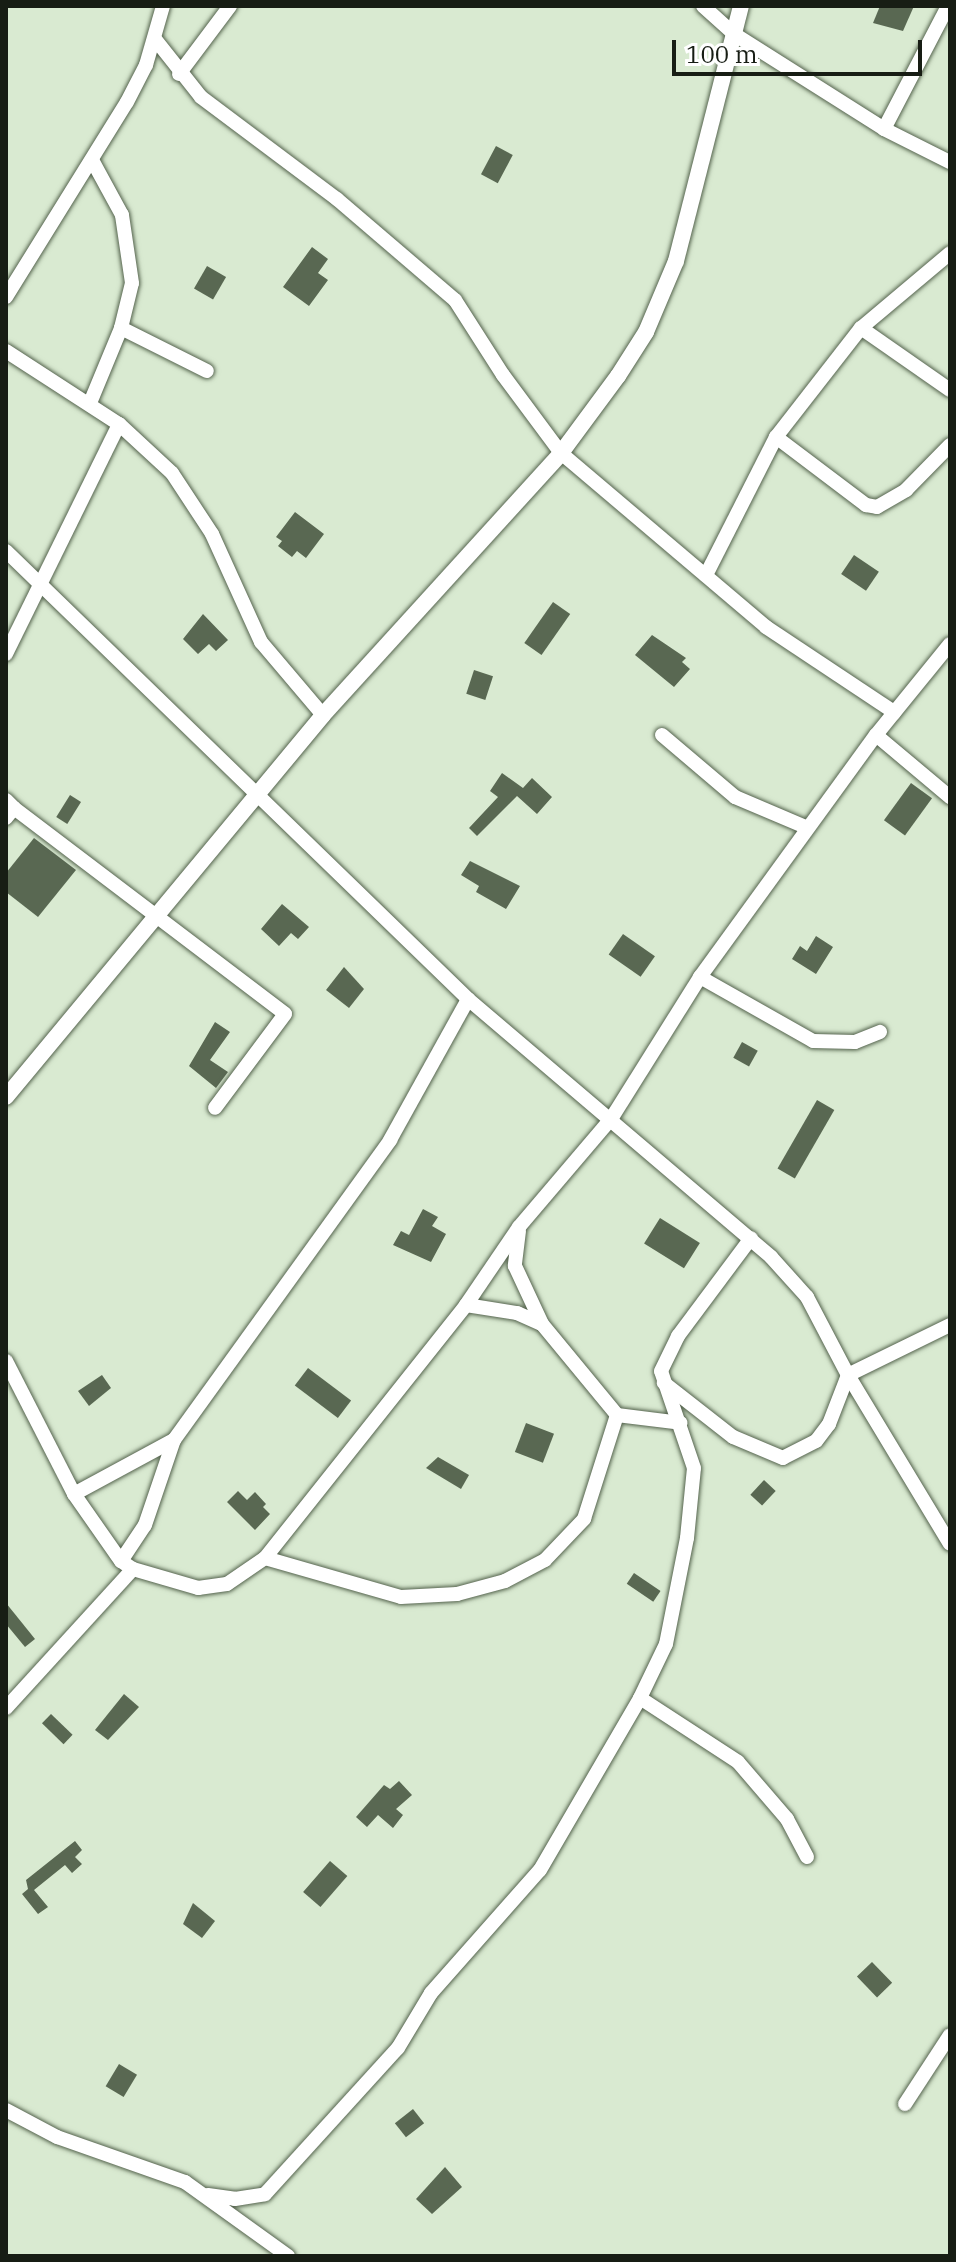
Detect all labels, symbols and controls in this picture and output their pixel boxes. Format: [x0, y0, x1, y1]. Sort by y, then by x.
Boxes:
scale bar [676, 24, 926, 74]
text: 100 m [686, 38, 758, 70]

